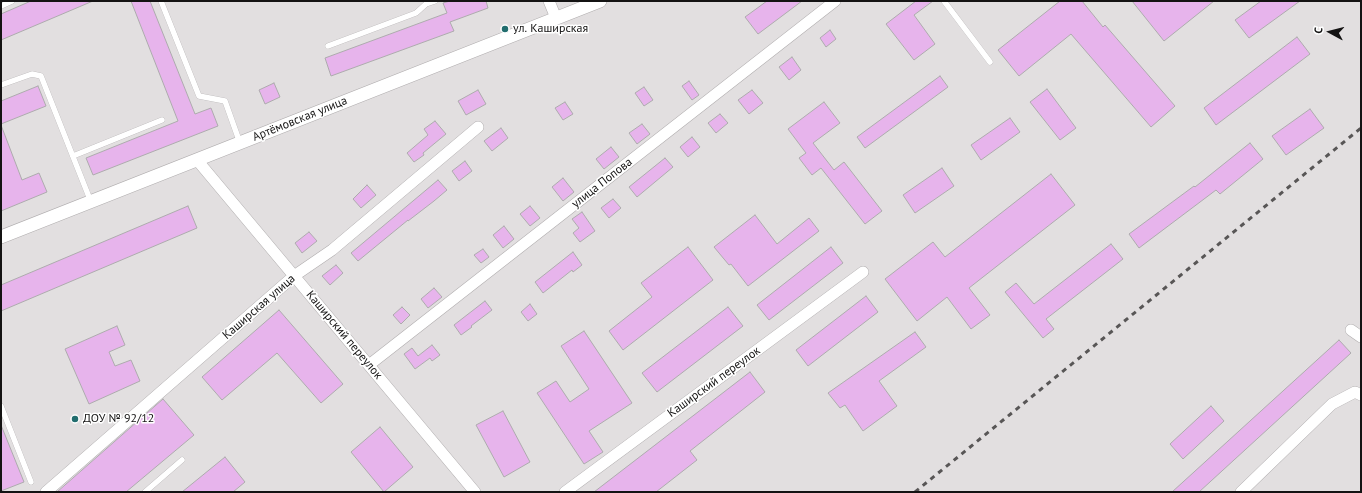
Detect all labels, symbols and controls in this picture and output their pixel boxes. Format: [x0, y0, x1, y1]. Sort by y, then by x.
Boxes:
north arrow [1310, 12, 1350, 52]
place label: ул. Каширская [513, 22, 588, 36]
marker: ул. Каширская [500, 24, 510, 34]
text: С [1311, 27, 1325, 34]
street label: Артёмовская улица [251, 93, 349, 145]
street label: улица Попова [569, 155, 635, 211]
street label: Каширская улица [220, 271, 298, 343]
street label: Каширский переулок [303, 288, 385, 382]
street label: Каширский переулок [665, 344, 763, 420]
place label: ДОУ № 92/12 [83, 412, 154, 426]
marker: ДОУ № 92/12 [70, 414, 80, 424]

